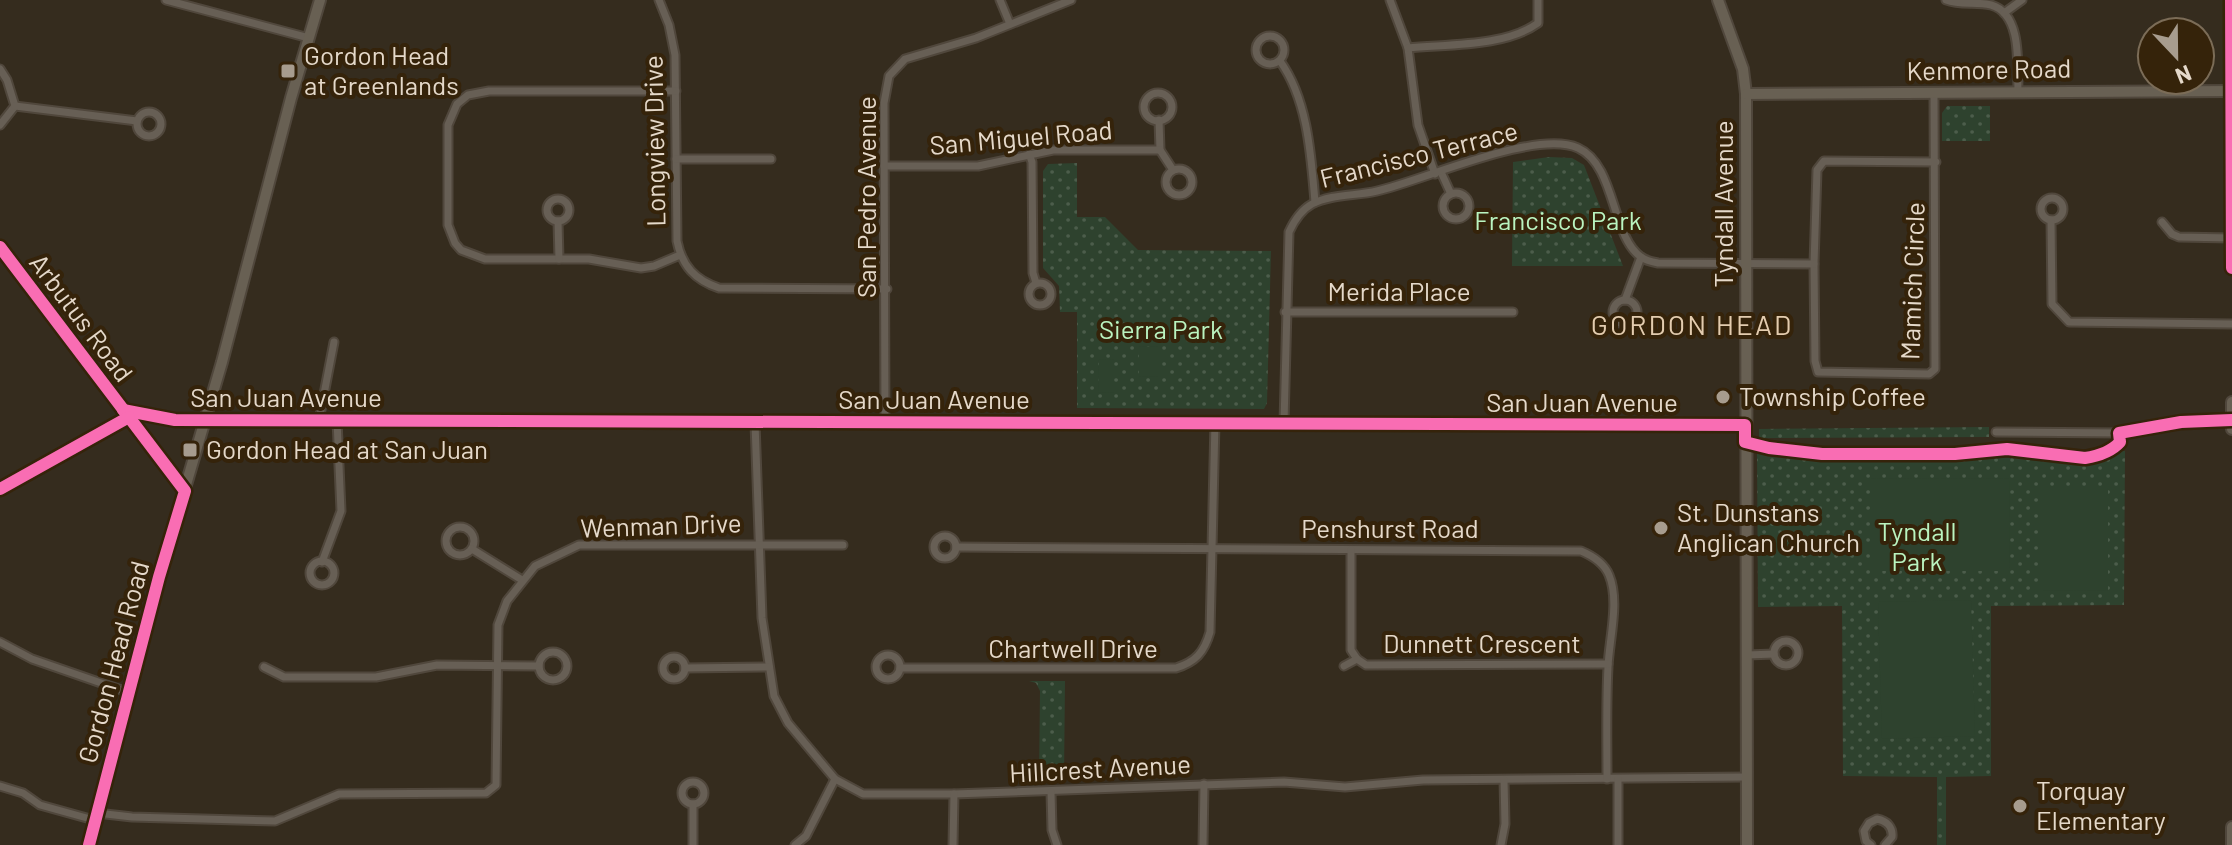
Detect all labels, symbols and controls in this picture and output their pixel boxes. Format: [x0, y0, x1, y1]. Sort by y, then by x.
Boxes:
north arrow [2136, 16, 2216, 96]
place label: Gordon Head at Greenlands [304, 39, 459, 100]
street label: Kenmore Road [1906, 52, 2072, 85]
street label: Longview Drive [637, 55, 670, 227]
text: N [2172, 61, 2196, 90]
marker: Gordon Head at Greenlands [279, 62, 297, 80]
street label: San Pedro Avenue [850, 96, 881, 298]
street label: San Miguel Road [928, 113, 1113, 160]
street label: Francisco Terrace [1317, 114, 1521, 193]
street label: Tyndall Avenue [1707, 121, 1738, 287]
street label: Mamich Circle [1893, 202, 1930, 360]
park label: Francisco Park [1474, 204, 1642, 235]
street label: Arbutus Road [24, 247, 140, 387]
street label: Merida Place [1327, 275, 1471, 306]
district label: GORDON HEAD [1591, 307, 1793, 341]
park label: Sierra Park [1099, 313, 1223, 344]
place label: Township Coffee [1739, 380, 1926, 411]
street label: San Juan Avenue [190, 381, 382, 412]
street label: San Juan Avenue [838, 383, 1030, 414]
street label: San Juan Avenue [1486, 386, 1678, 417]
marker: Township Coffee [1714, 388, 1732, 406]
place label: Gordon Head at San Juan [206, 433, 488, 464]
marker: Gordon Head at San Juan [181, 441, 199, 459]
place label: St. Dunstans Anglican Church [1677, 496, 1860, 557]
street label: Wenman Drive [580, 506, 742, 543]
street label: Penshurst Road [1301, 512, 1479, 543]
park label: Tyndall Park [1877, 515, 1957, 576]
marker: St. Dunstans Anglican Church [1652, 519, 1670, 537]
street label: Gordon Head Road [71, 557, 154, 766]
street label: Dunnett Crescent [1383, 627, 1581, 658]
street label: Chartwell Drive [988, 632, 1158, 663]
street label: Hillcrest Avenue [1008, 747, 1192, 788]
place label: Torquay Elementary [2036, 774, 2166, 835]
marker: Torquay Elementary [2011, 797, 2029, 815]

